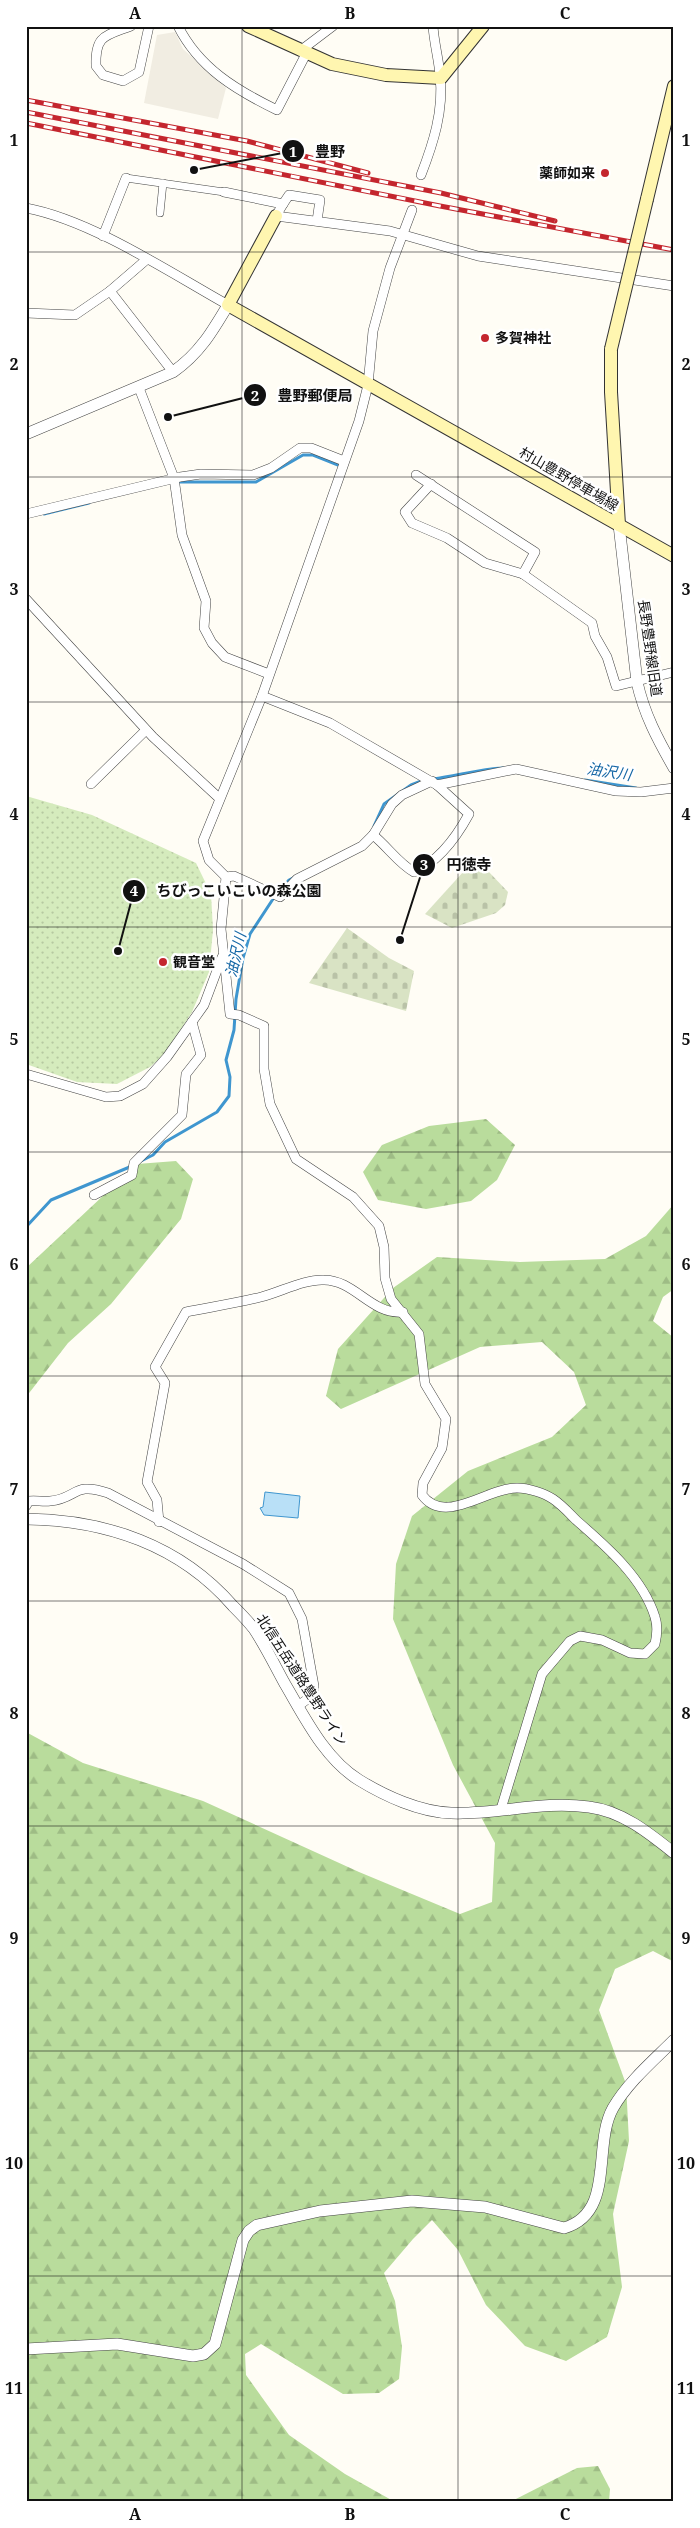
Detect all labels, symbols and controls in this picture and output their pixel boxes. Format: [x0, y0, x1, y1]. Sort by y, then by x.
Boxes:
text: A [129, 2, 142, 24]
text: B [345, 2, 356, 24]
text: C [560, 2, 571, 24]
text: 1 [9, 129, 19, 151]
text: 1 [681, 129, 691, 151]
callout: 豊野 [280, 136, 355, 166]
text: 1 [289, 141, 297, 161]
text: 豊野 [315, 141, 345, 161]
place label: 薬師如来 [539, 163, 595, 182]
marker: 薬師如来 [599, 167, 611, 179]
place label: 多賀神社 [495, 328, 551, 347]
marker: 多賀神社 [479, 332, 491, 344]
text: 2 [9, 353, 19, 375]
text: 2 [681, 353, 691, 375]
callout: 豊野郵便局 [243, 380, 363, 410]
text: 2 [251, 385, 259, 405]
text: 豊野郵便局 [277, 385, 353, 405]
street label: 村山豊野停車場線 [516, 442, 622, 515]
text: 3 [9, 578, 19, 600]
text: 3 [681, 578, 691, 600]
street label: 長野豊野線旧道 [634, 598, 667, 698]
water label: 油沢川 [585, 758, 635, 785]
text: 4 [9, 803, 19, 825]
text: 4 [681, 803, 691, 825]
callout: 円徳寺 [412, 850, 502, 880]
text: 3 [420, 854, 428, 874]
text: 円徳寺 [446, 854, 492, 874]
callout: ちびっこいこいの森公園 [122, 876, 332, 906]
text: 4 [130, 880, 139, 900]
text: ちびっこいこいの森公園 [156, 880, 322, 900]
water label: 油沢川 [220, 929, 250, 979]
place label: 観音堂 [173, 952, 215, 971]
marker: 観音堂 [157, 956, 169, 968]
text: 5 [9, 1028, 19, 1050]
text: 5 [681, 1028, 691, 1050]
text: 6 [9, 1253, 19, 1275]
text: 6 [681, 1253, 691, 1275]
text: 7 [9, 1478, 19, 1500]
text: 7 [681, 1478, 691, 1500]
street label: 北信五岳道路豊野ライン [253, 1610, 352, 1749]
text: 8 [9, 1702, 19, 1724]
text: 8 [681, 1702, 691, 1724]
text: 9 [9, 1927, 19, 1949]
text: 9 [681, 1927, 691, 1949]
text: 10 [5, 2152, 23, 2174]
text: 10 [677, 2152, 695, 2174]
text: 11 [5, 2377, 23, 2399]
text: 11 [677, 2377, 695, 2399]
text: A [129, 2503, 142, 2525]
text: B [345, 2503, 356, 2525]
text: C [560, 2503, 571, 2525]

